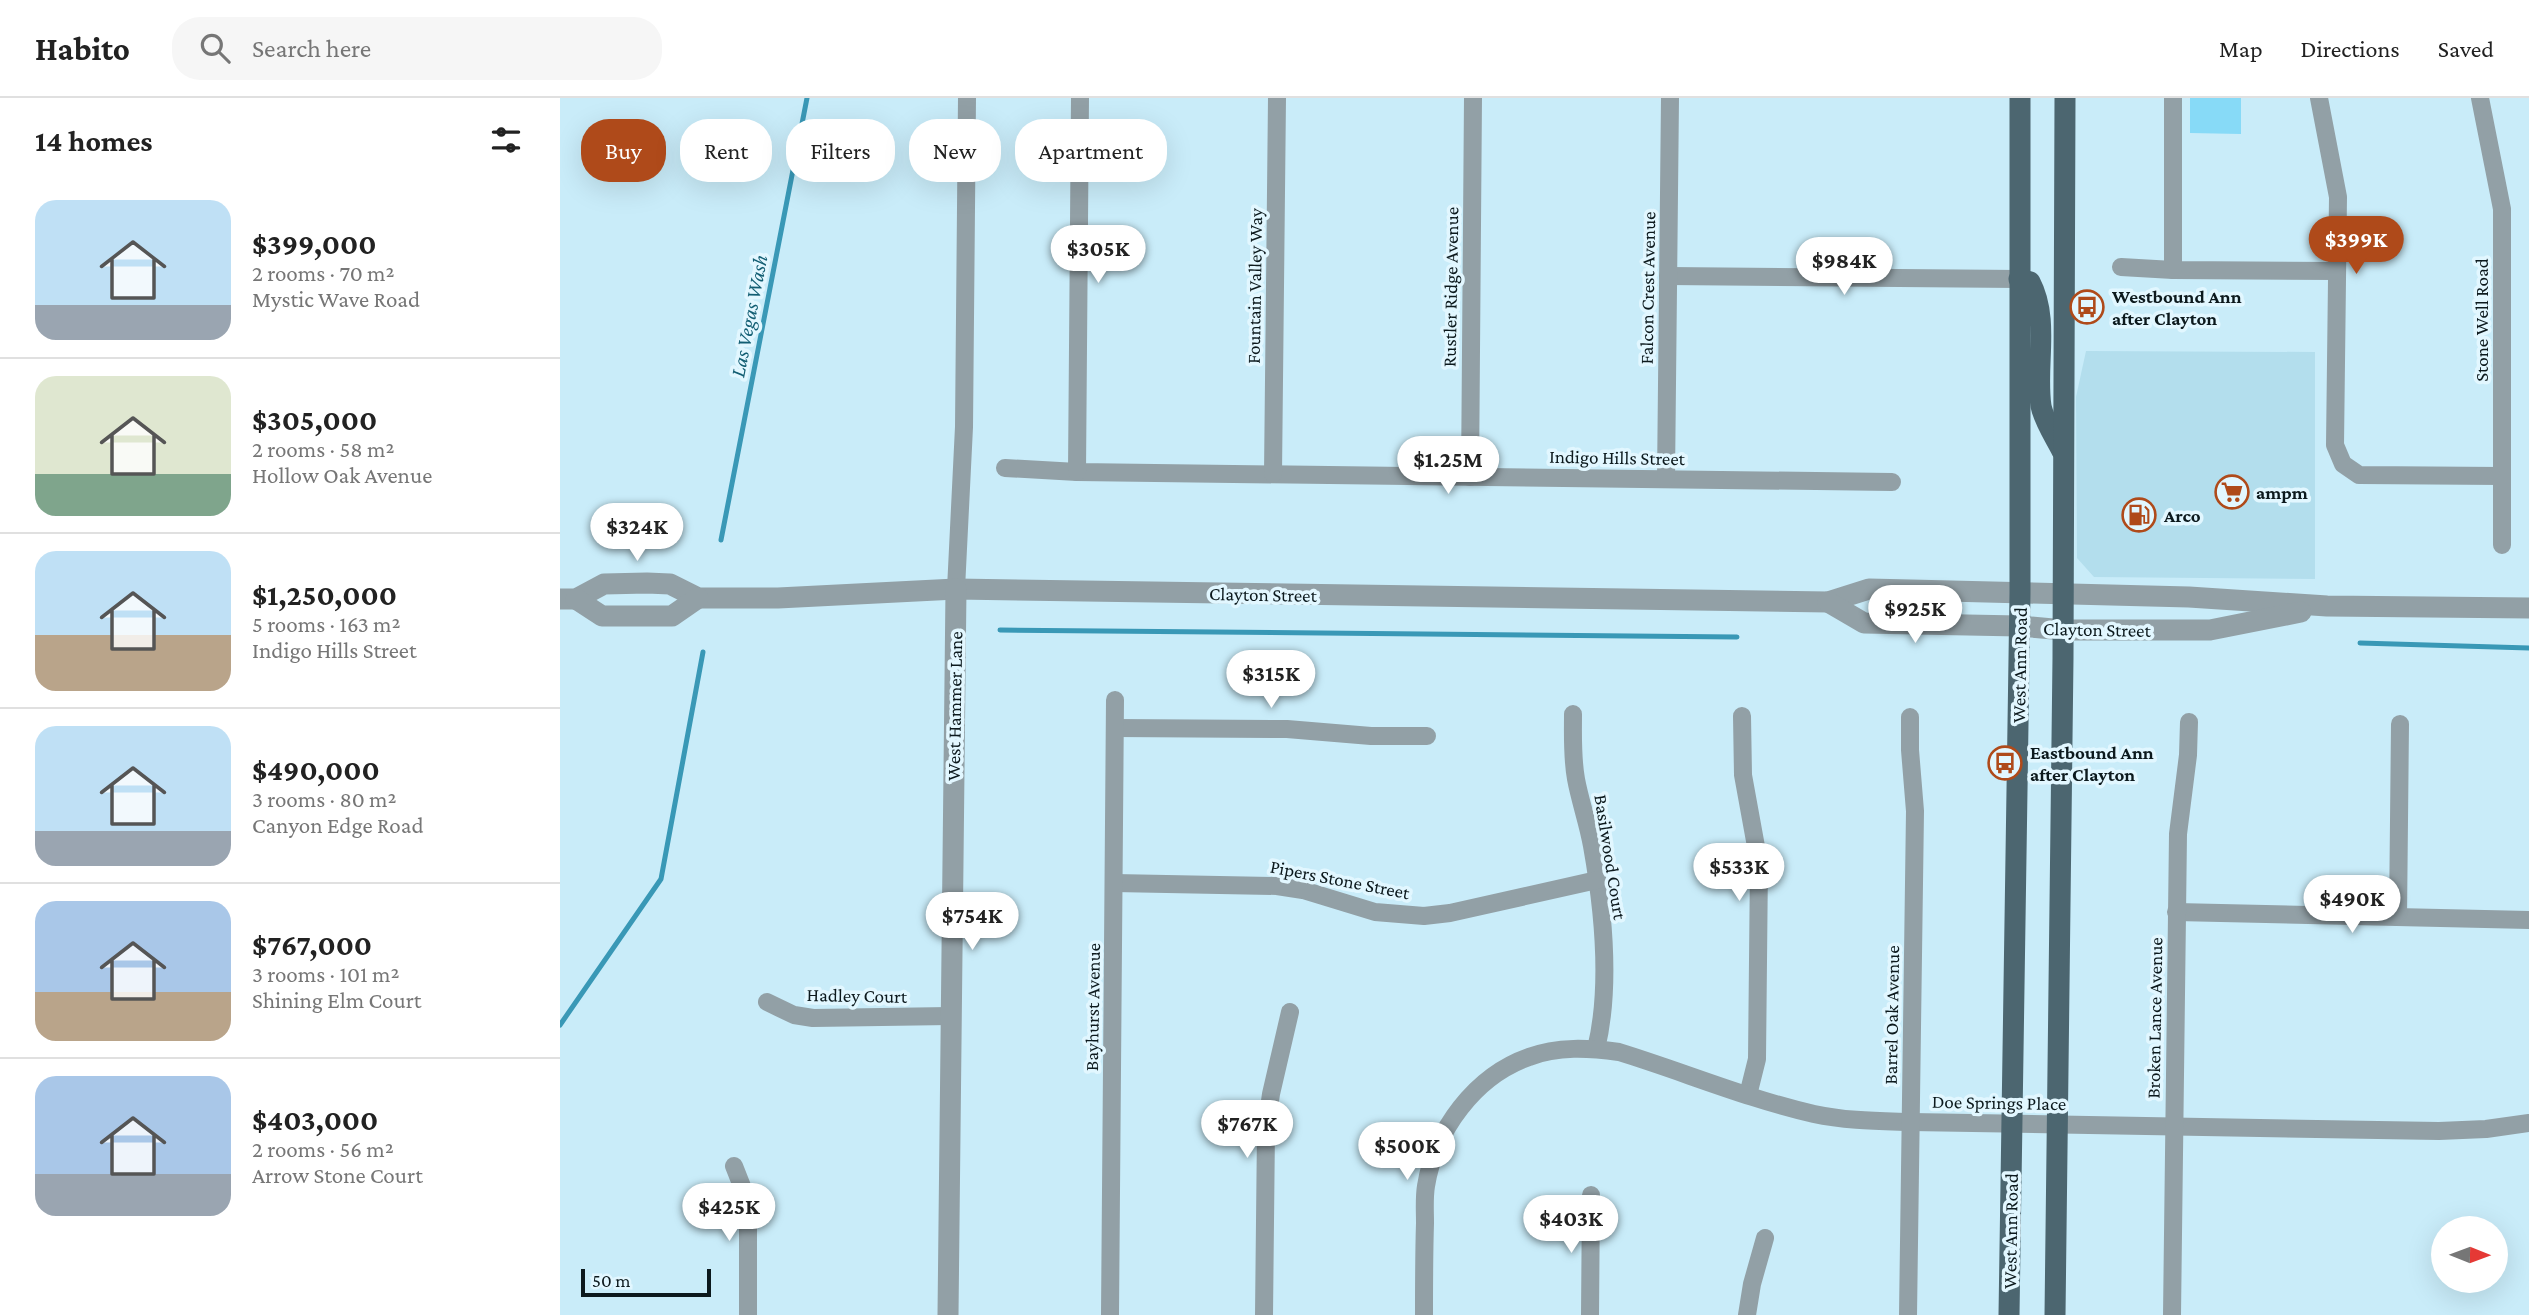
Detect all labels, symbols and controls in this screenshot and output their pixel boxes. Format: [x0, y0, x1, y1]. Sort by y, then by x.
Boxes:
search box [172, 17, 662, 80]
icon: search [196, 29, 234, 67]
text: Habito [35, 30, 130, 67]
text: Search here [252, 34, 371, 63]
text: Map [2219, 35, 2263, 62]
text: Directions [2301, 35, 2400, 62]
text: Saved [2438, 35, 2494, 62]
chip: Buy [581, 119, 666, 182]
chip: Rent [680, 119, 772, 182]
chip: Filters [786, 119, 895, 182]
chip: New [909, 119, 1001, 182]
chip: Apartment [1015, 119, 1167, 182]
icon: filters [487, 121, 525, 159]
text: 14 homes [35, 124, 153, 157]
street label: Rustler Ridge Avenue [1439, 207, 1462, 367]
street label: Fountain Valley Way [1243, 208, 1266, 364]
street label: Falcon Crest Avenue [1636, 211, 1659, 365]
pin: $399K [2307, 216, 2405, 276]
pin: $305K [1049, 226, 1147, 285]
text: $399K [2325, 226, 2387, 252]
text: $399,000 [252, 227, 377, 260]
icon: home [91, 228, 175, 312]
text: $305K [1067, 235, 1129, 261]
pin: $984K [1795, 238, 1893, 297]
text: $984K [1812, 247, 1876, 273]
water label: Las Vegas Wash [725, 253, 773, 379]
street label: Stone Well Road [2471, 258, 2492, 382]
text: 2 rooms · 70 m² [252, 260, 395, 286]
text: Mystic Wave Road [252, 286, 420, 312]
place label: Westbound Ann after Clayton [2111, 286, 2242, 329]
bus stop icon: Westbound Ann after Clayton [2068, 288, 2106, 326]
text: $305,000 [252, 403, 377, 436]
icon: home [91, 404, 175, 488]
text: 2 rooms · 58 m² [252, 436, 394, 462]
pin: $1.25M [1391, 436, 1505, 496]
text: $1.25M [1413, 446, 1483, 472]
street label: Indigo Hills Street [1549, 446, 1686, 469]
text: Hollow Oak Avenue [252, 462, 432, 488]
supermarket icon: ampm [2213, 473, 2251, 511]
place label: ampm [2256, 482, 2308, 503]
fuel station icon: Arco [2120, 496, 2158, 534]
pin: $324K [588, 504, 686, 563]
place label: Arco [2163, 505, 2201, 526]
text: $324K [606, 513, 668, 539]
text: $1,250,000 [252, 578, 397, 611]
icon: home [91, 579, 175, 663]
street label: Clayton Street [1209, 583, 1318, 606]
pin: $925K [1866, 586, 1964, 645]
text: $925K [1884, 595, 1946, 621]
street label: West Ann Road [2008, 607, 2031, 723]
text: 5 rooms · 163 m² [252, 611, 401, 637]
street label: Clayton Street [2043, 618, 2152, 641]
street label: West Hammer Lane [943, 631, 966, 781]
text: Indigo Hills Street [252, 637, 417, 663]
pin: $315K [1222, 650, 1320, 710]
text: $315K [1242, 660, 1300, 686]
place label: Eastbound Ann after Clayton [2030, 742, 2154, 785]
bus stop icon: Eastbound Ann after Clayton [1986, 744, 2024, 782]
text: $490,000 [252, 753, 380, 786]
icon: home [91, 754, 175, 838]
text: 3 rooms · 80 m² [252, 786, 397, 812]
street label: Basilwood Court [1590, 793, 1631, 922]
text: Canyon Edge Road [252, 812, 424, 838]
pin: $533K [1690, 844, 1788, 903]
text: $533K [1709, 853, 1769, 879]
street label: Pipers Stone Street [1268, 856, 1412, 903]
pin: $490K [2303, 876, 2401, 935]
text: $490K [2320, 885, 2385, 911]
pin: $754K [923, 892, 1021, 952]
text: $754K [942, 902, 1002, 928]
text: $767,000 [252, 928, 372, 961]
icon: home [91, 929, 175, 1013]
street label: Broken Lance Avenue [2143, 937, 2166, 1099]
street label: Bayhurst Avenue [1081, 943, 1104, 1071]
street label: Barrel Oak Avenue [1880, 945, 1903, 1085]
text: 3 rooms · 101 m² [252, 961, 399, 987]
street label: Hadley Court [807, 984, 908, 1007]
text: Shining Elm Court [252, 987, 421, 1013]
street label: Doe Springs Place [1932, 1091, 2066, 1114]
pin: $767K [1198, 1100, 1296, 1160]
text: $403,000 [252, 1103, 378, 1136]
icon: home [91, 1104, 175, 1188]
text: $767K [1217, 1110, 1277, 1136]
pin: $500K [1358, 1122, 1456, 1182]
text: $500K [1374, 1132, 1440, 1158]
text: 2 rooms · 56 m² [252, 1136, 394, 1162]
text: Arrow Stone Court [252, 1162, 423, 1188]
street label: West Ann Road [1999, 1173, 2022, 1289]
pin: $425K [680, 1184, 778, 1243]
text: $425K [698, 1193, 760, 1219]
pin: $403K [1522, 1196, 1620, 1255]
text: $403K [1539, 1205, 1603, 1231]
north arrow [2431, 1216, 2508, 1293]
map controls [2431, 1216, 2508, 1293]
scale bar [581, 1266, 710, 1298]
text: 50 m [592, 1270, 631, 1291]

